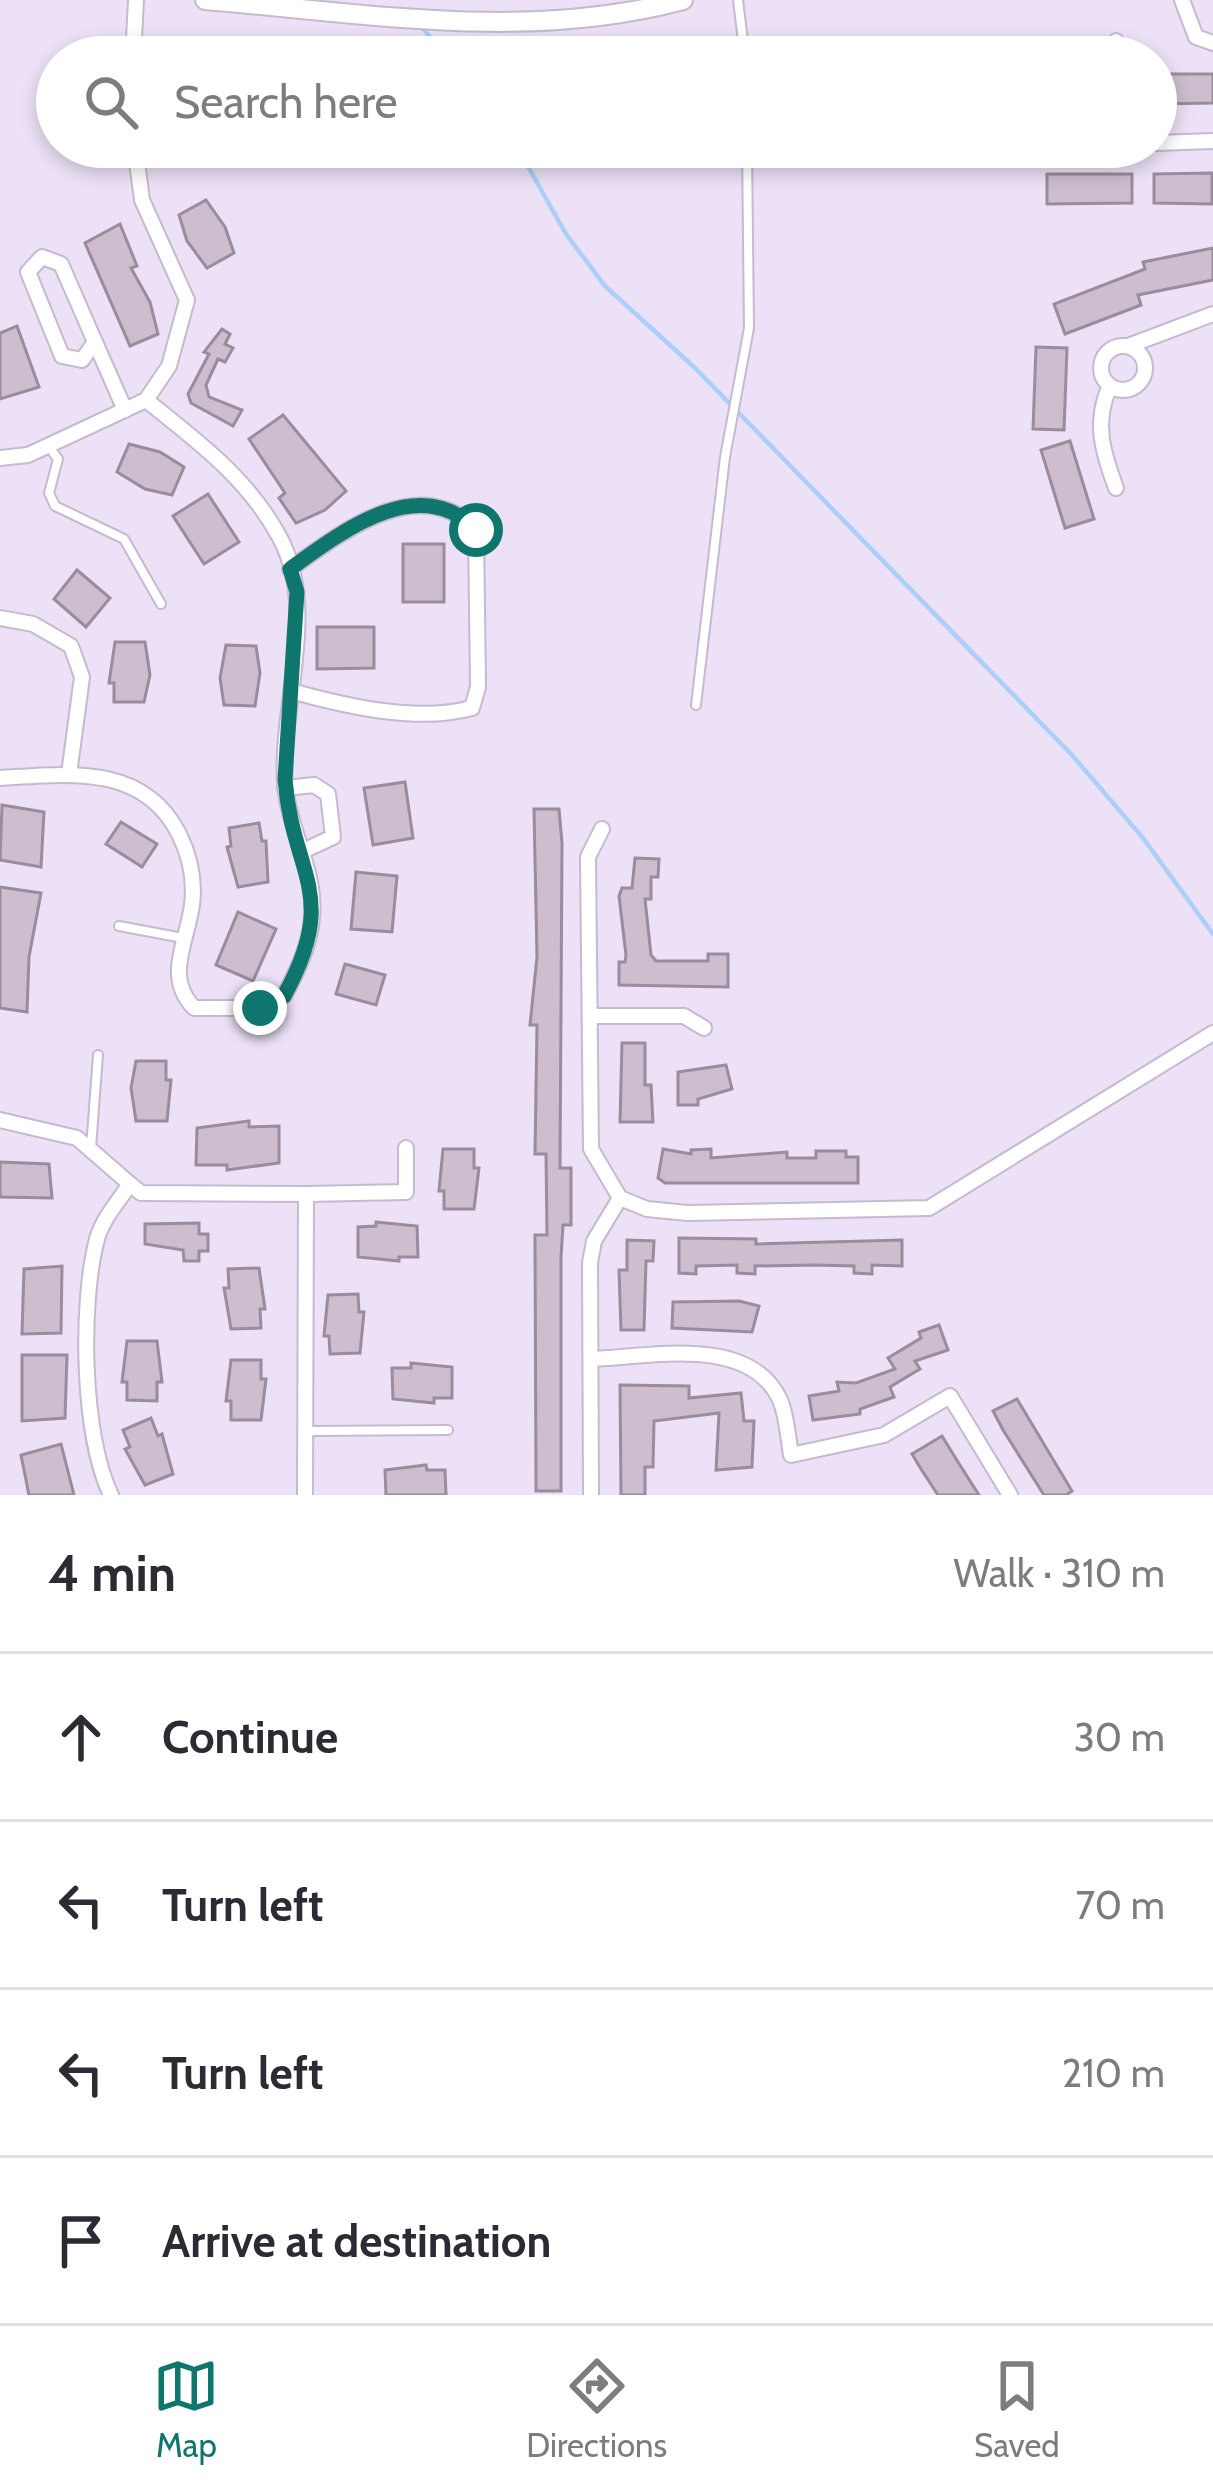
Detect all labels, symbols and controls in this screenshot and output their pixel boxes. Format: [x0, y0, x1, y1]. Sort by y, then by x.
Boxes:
search box [36, 36, 1177, 168]
icon: search [78, 69, 144, 135]
text: Search here [174, 75, 398, 129]
route start [449, 503, 503, 557]
route end [233, 981, 287, 1035]
text: 4 min [48, 1542, 176, 1604]
text: Walk · 310 m [953, 1549, 1165, 1597]
icon: ahead [48, 1704, 114, 1770]
text: Continue [162, 1710, 338, 1764]
text: 30 m [1074, 1713, 1165, 1761]
icon: left [48, 1872, 114, 1938]
text: Turn left [162, 1878, 324, 1932]
text: 70 m [1076, 1881, 1165, 1929]
icon: left [48, 2040, 114, 2106]
text: Turn left [162, 2046, 324, 2100]
text: 210 m [1062, 2049, 1165, 2097]
icon: arrive [48, 2208, 114, 2274]
text: Arrive at destination [162, 2214, 551, 2268]
tab: Map [153, 2353, 219, 2465]
tab: Directions [526, 2353, 667, 2465]
tab: Saved [974, 2353, 1060, 2465]

